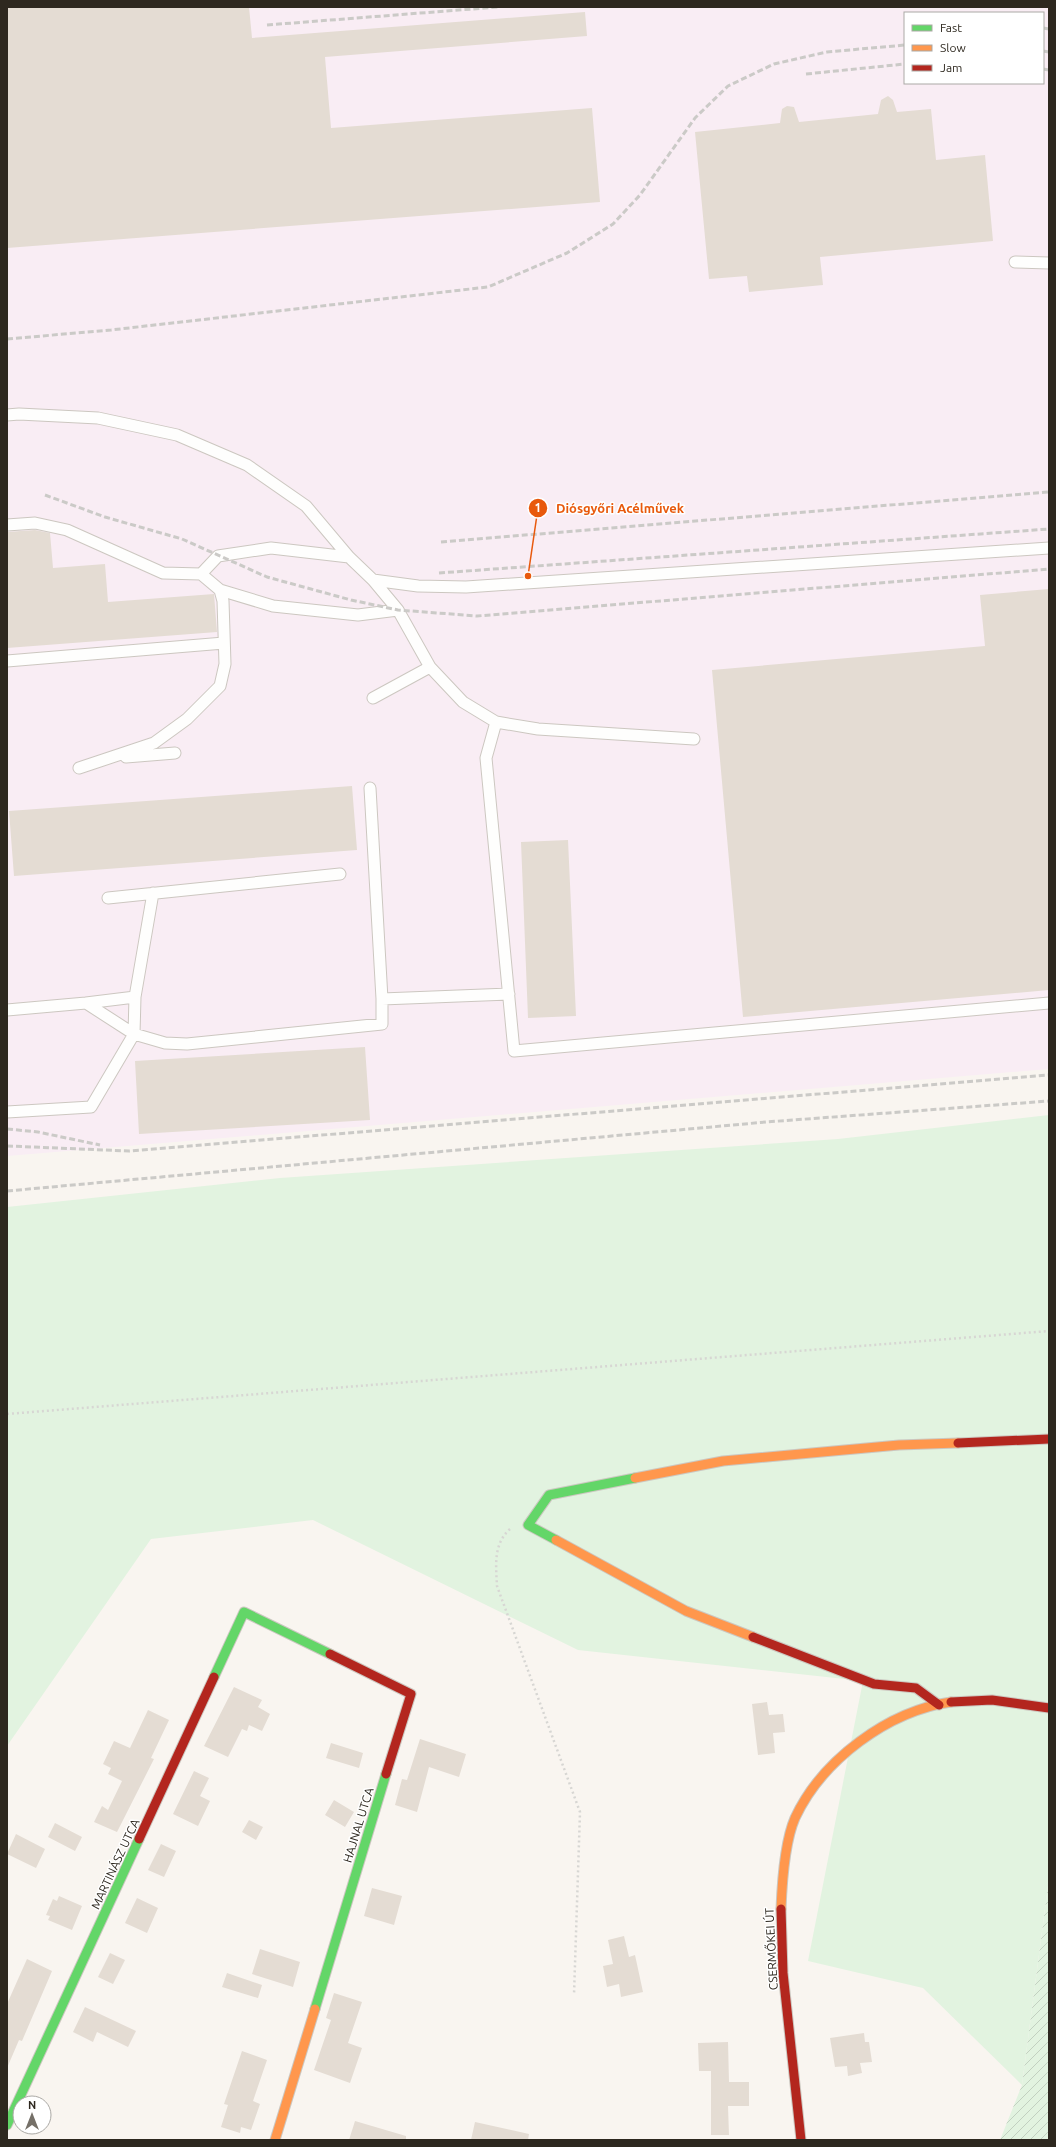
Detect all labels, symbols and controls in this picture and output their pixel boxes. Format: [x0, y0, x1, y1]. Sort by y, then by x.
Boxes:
legend [904, 12, 1044, 84]
text: Fast [940, 21, 962, 34]
text: Slow [940, 41, 966, 54]
text: Jam [940, 61, 962, 74]
callout: Diósgyőri Acélművek [528, 496, 692, 521]
text: 1 [535, 501, 541, 514]
text: Diósgyőri Acélművek [556, 501, 685, 515]
street label: HAJNAL UTCA [340, 1786, 376, 1864]
street label: MARTINÁSZ UTCA [88, 1817, 142, 1911]
street label: CSERMŐKEI ÚT [762, 1907, 780, 1991]
north arrow [12, 2095, 52, 2135]
text: N [28, 2099, 36, 2111]

